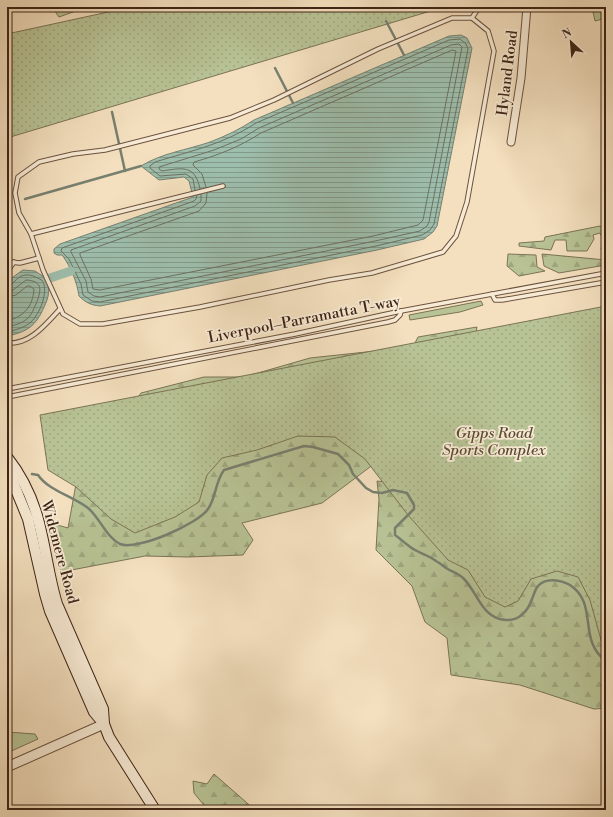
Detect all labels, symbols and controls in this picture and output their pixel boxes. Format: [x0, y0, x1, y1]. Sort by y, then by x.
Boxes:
north arrow [551, 22, 591, 62]
text: N [560, 26, 574, 42]
street label: Hyland Road [493, 29, 522, 117]
street label: Liverpool–Parramatta T-way [206, 291, 402, 347]
park label: Gipps Road Sports Complex [442, 424, 546, 460]
street label: Widemere Road [36, 497, 83, 607]

